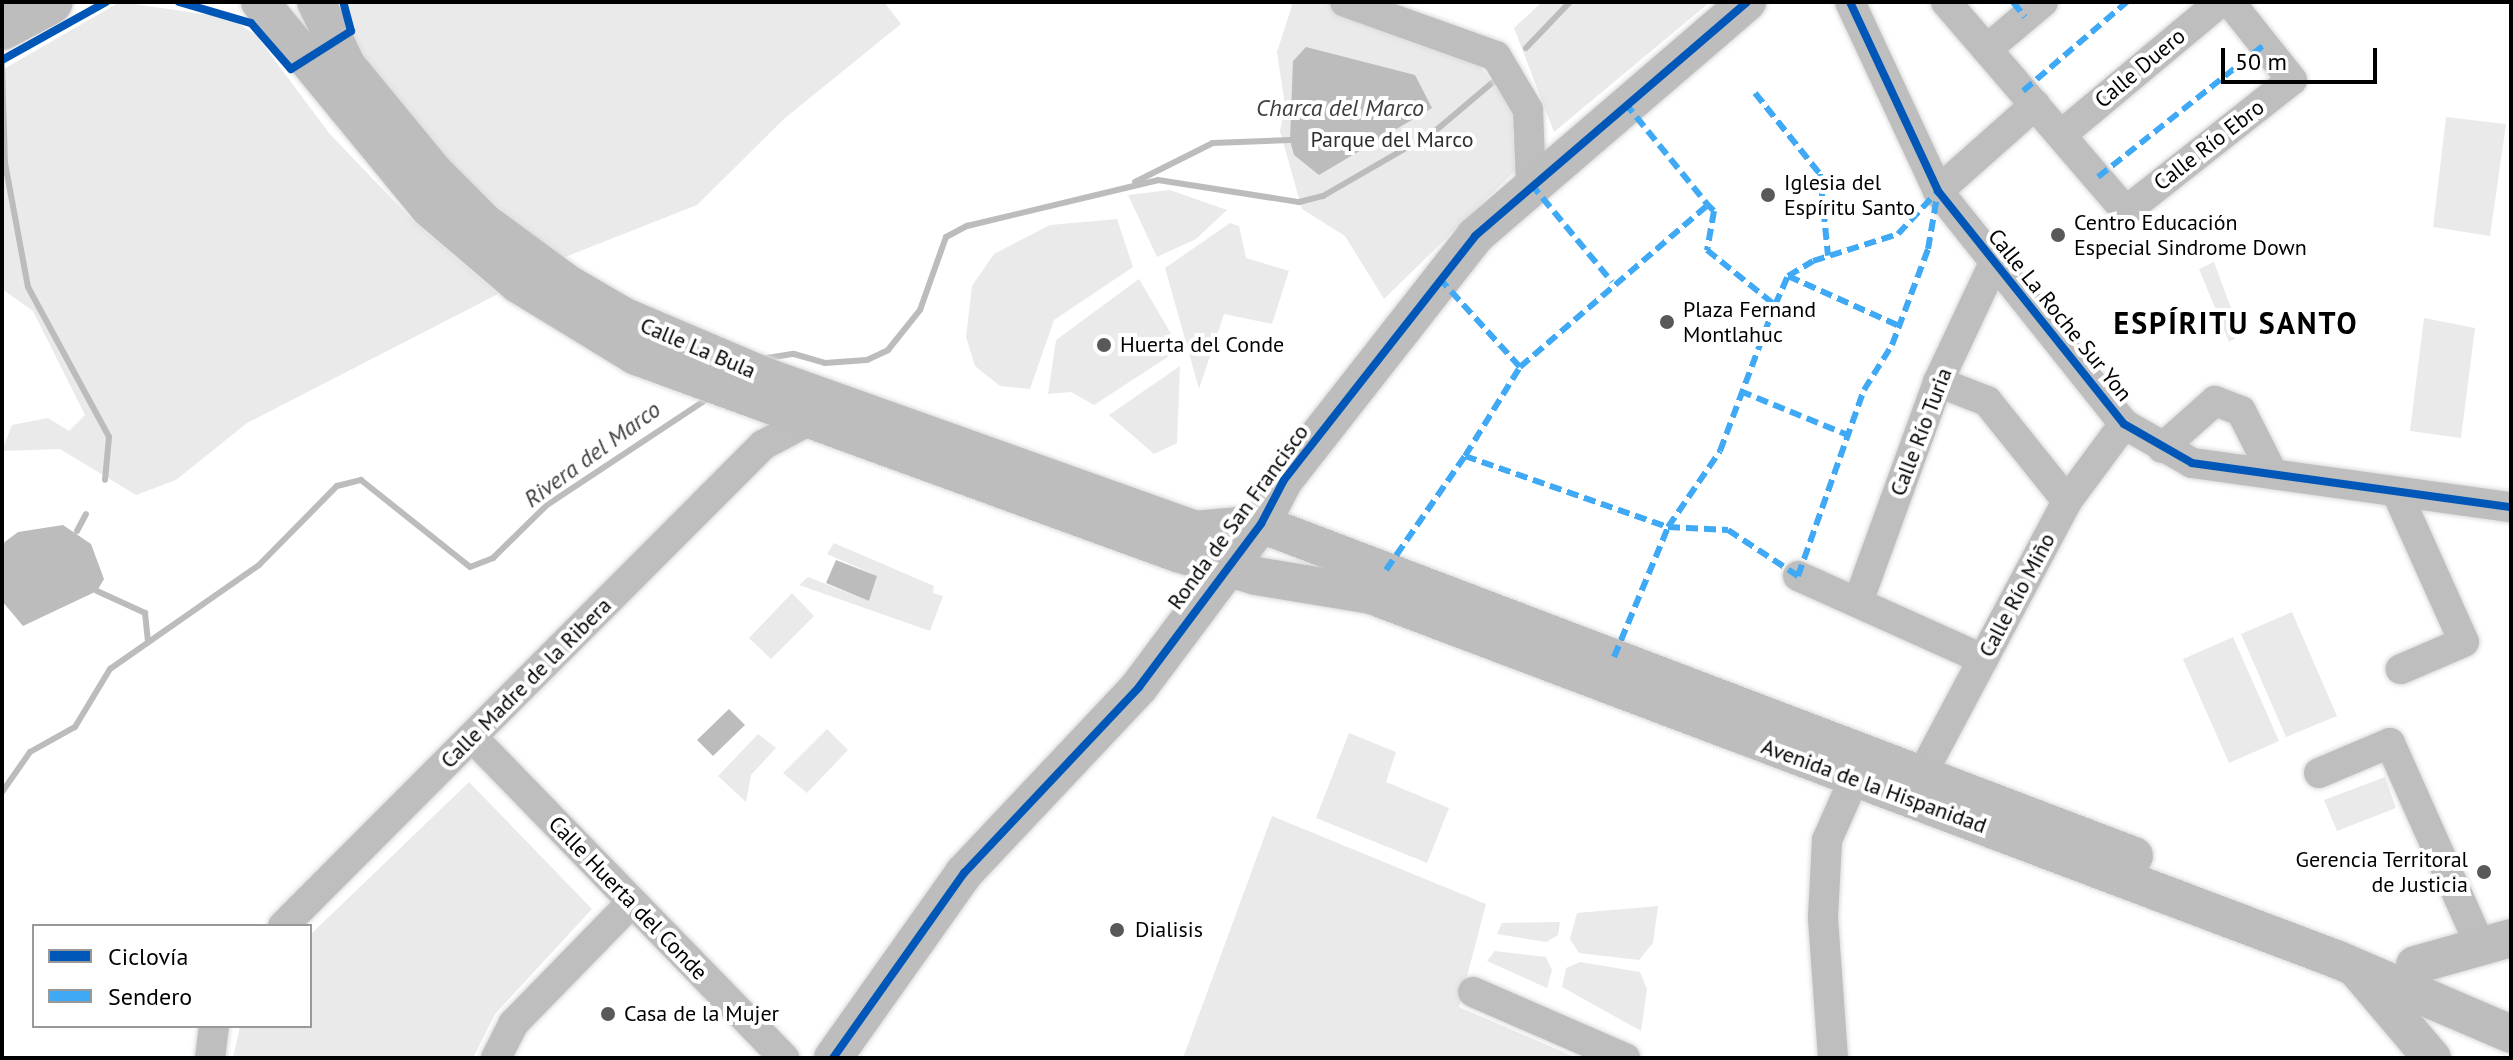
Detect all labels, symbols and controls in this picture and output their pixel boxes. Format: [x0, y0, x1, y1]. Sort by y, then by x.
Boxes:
street label: Calle Duero [2090, 23, 2190, 113]
scale bar [2225, 32, 2381, 82]
text: 50 m [2235, 46, 2287, 77]
water label: Charca del Marco [1256, 94, 1424, 122]
street label: Calle Río Ebro [2149, 94, 2269, 196]
park label: Parque del Marco [1311, 127, 1473, 153]
place label: Iglesia del Espíritu Santo [1784, 169, 1915, 220]
marker: Iglesia del Espíritu Santo [1759, 186, 1777, 204]
place label: Centro Educación Especial Sindrome Down [2074, 209, 2307, 260]
street label: Calle La Roche Sur Yon [1982, 223, 2138, 407]
marker: Centro Educación Especial Sindrome Down [2049, 226, 2067, 244]
place label: Plaza Fernand Montlahuc [1683, 296, 1816, 348]
district label: ESPÍRITU SANTO [2113, 305, 2359, 341]
street label: Calle La Bula [636, 312, 760, 384]
marker: Plaza Fernand Montlahuc [1658, 313, 1676, 331]
place label: Huerta del Conde [1120, 332, 1284, 358]
marker: Huerta del Conde [1095, 336, 1113, 354]
street label: Calle Río Turia [1884, 364, 1958, 500]
water label: Rivera del Marco [518, 395, 666, 513]
street label: Ronda de San Francisco [1162, 419, 1314, 615]
street label: Calle Río Miño [1973, 529, 2061, 661]
street label: Calle Madre de la Ribera [435, 592, 617, 774]
street label: Avenida de la Hispanidad [1758, 733, 1990, 839]
street label: Calle Huerta del Conde [543, 811, 713, 985]
place label: Gerencia Territoral de Justicia [2295, 846, 2468, 898]
marker: Gerencia Territoral de Justicia [2475, 863, 2493, 881]
place label: Dialisis [1135, 917, 1203, 943]
marker: Dialisis [1106, 919, 1128, 941]
legend [32, 924, 312, 1028]
text: Ciclovía [108, 941, 188, 972]
text: Sendero [108, 981, 192, 1012]
place label: Casa de la Mujer [624, 1001, 779, 1027]
marker: Casa de la Mujer [599, 1005, 617, 1023]

